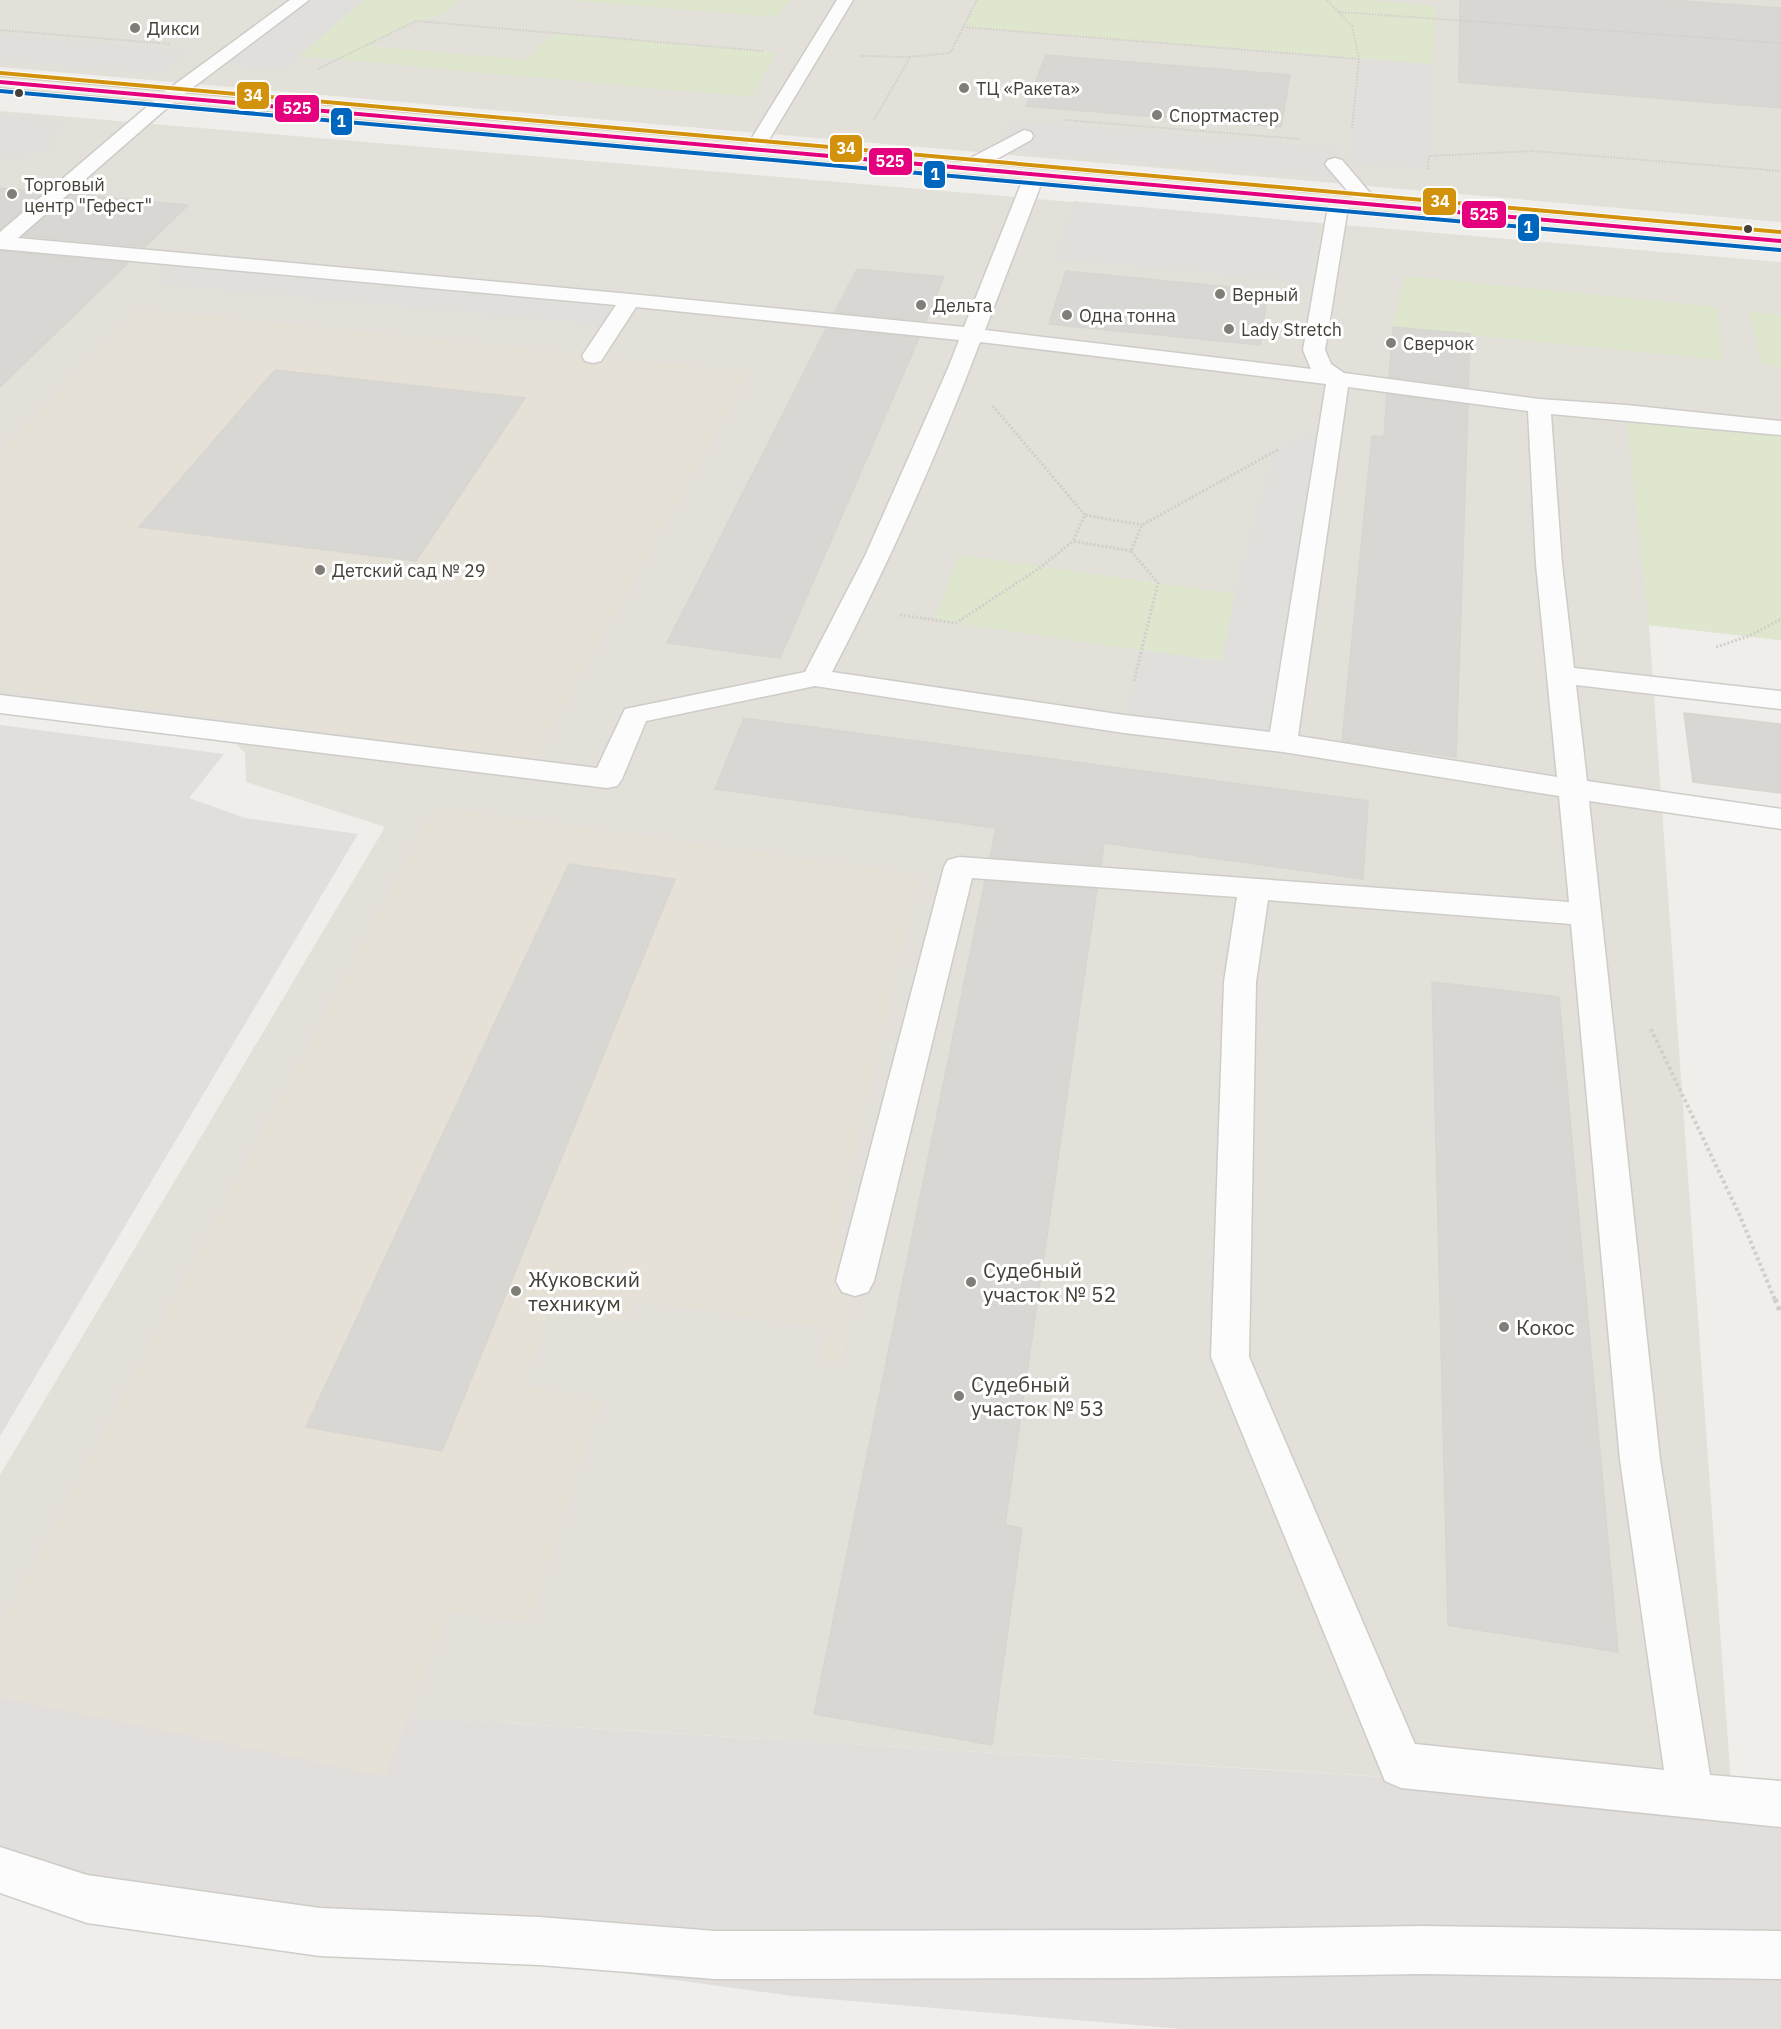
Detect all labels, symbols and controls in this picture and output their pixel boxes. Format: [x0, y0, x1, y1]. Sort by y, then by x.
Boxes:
place label: Дикси [147, 17, 200, 40]
marker: Дикси [128, 21, 142, 35]
place label: ТЦ «Ракета» [976, 77, 1080, 100]
line badge: 34 [236, 81, 270, 110]
marker: ТЦ «Ракета» [957, 81, 971, 95]
text: 34 [243, 85, 263, 105]
unlabelled marker [13, 87, 25, 99]
line badge: 525 [274, 94, 320, 123]
text: 525 [283, 98, 312, 118]
place label: Спортмастер [1169, 104, 1279, 127]
line badge: 1 [330, 107, 353, 136]
marker: Спортмастер [1150, 108, 1164, 122]
text: 1 [336, 111, 346, 131]
line badge: 34 [829, 134, 863, 163]
text: 34 [836, 138, 856, 158]
line badge: 525 [868, 147, 913, 176]
text: 525 [876, 151, 905, 171]
line badge: 1 [923, 160, 946, 189]
text: 1 [930, 164, 940, 184]
place label: Торговый центр "Гефест" [24, 173, 152, 217]
marker: Торговый центр "Гефест" [5, 187, 19, 201]
line badge: 34 [1422, 187, 1457, 216]
text: 34 [1430, 191, 1450, 211]
line badge: 525 [1461, 200, 1507, 229]
text: 525 [1470, 204, 1499, 224]
line badge: 1 [1517, 213, 1540, 242]
text: 1 [1523, 217, 1533, 237]
unlabelled marker [1742, 223, 1754, 235]
place label: Верный [1232, 283, 1298, 306]
marker: Верный [1213, 287, 1227, 301]
place label: Дельта [933, 294, 993, 317]
marker: Дельта [914, 298, 928, 312]
place label: Одна тонна [1079, 304, 1176, 327]
marker: Одна тонна [1060, 308, 1074, 322]
place label: Lady Stretch [1241, 318, 1342, 341]
marker: Lady Stretch [1222, 322, 1236, 336]
place label: Сверчок [1403, 332, 1474, 355]
marker: Сверчок [1384, 336, 1398, 350]
place label: Детский сад № 29 [332, 559, 486, 582]
marker: Детский сад № 29 [313, 563, 327, 577]
place label: Судебный участок № 52 [983, 1256, 1116, 1308]
place label: Жуковский техникум [528, 1265, 640, 1317]
marker: Судебный участок № 52 [964, 1275, 978, 1289]
marker: Жуковский техникум [509, 1284, 523, 1298]
place label: Кокос [1516, 1313, 1575, 1341]
marker: Кокос [1497, 1320, 1511, 1334]
place label: Судебный участок № 53 [971, 1370, 1104, 1422]
marker: Судебный участок № 53 [952, 1389, 966, 1403]

